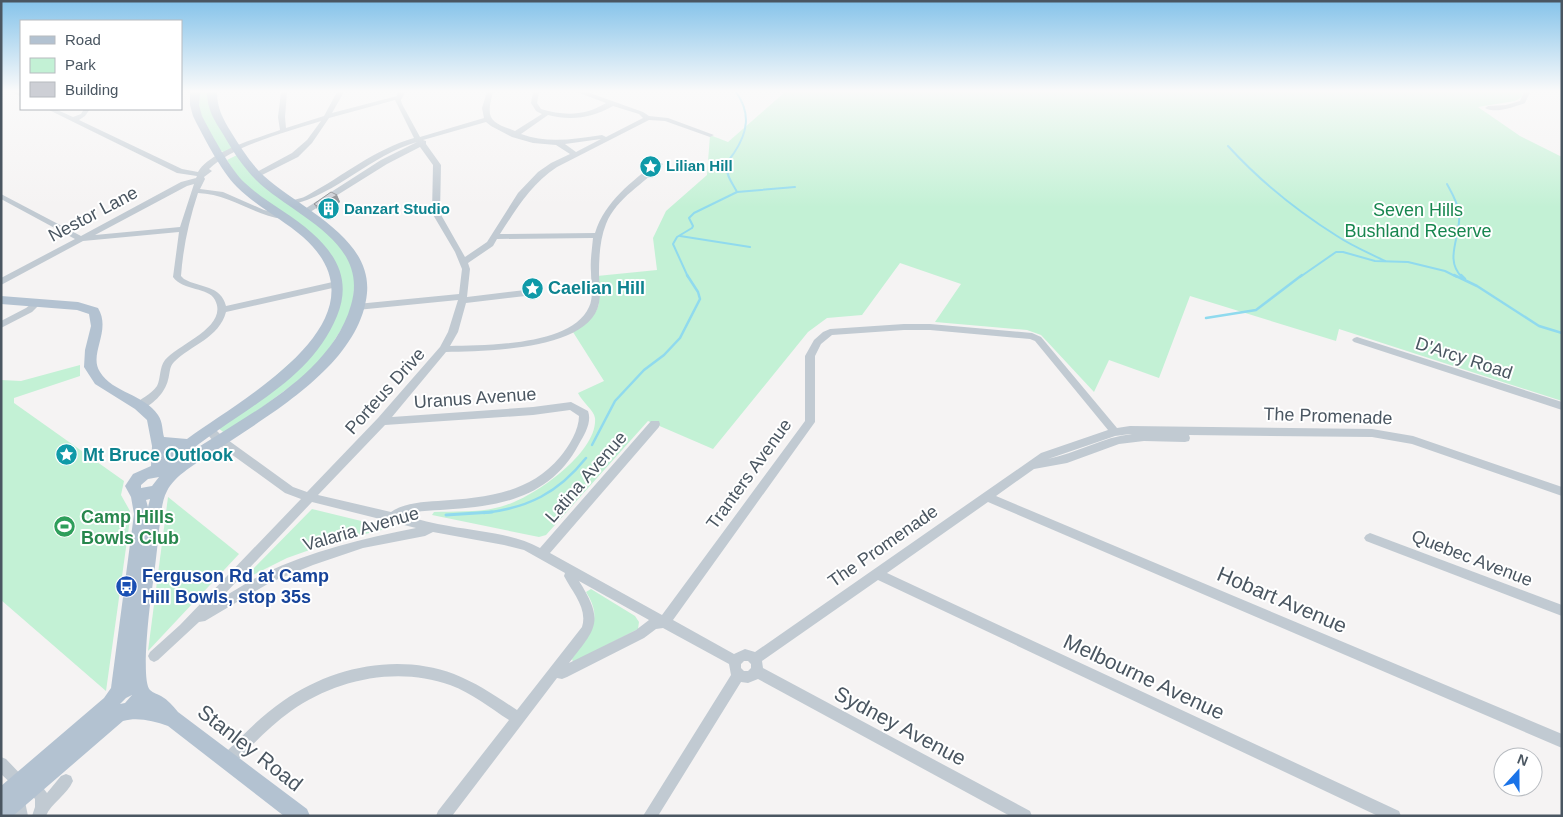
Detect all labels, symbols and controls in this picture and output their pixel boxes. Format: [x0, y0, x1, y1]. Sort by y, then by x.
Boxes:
legend [20, 20, 182, 110]
text: Road [65, 31, 101, 48]
text: Park [65, 56, 96, 73]
text: Building [65, 81, 118, 98]
place icon: Lilian Hill [638, 154, 662, 178]
place label: Lilian Hill [666, 157, 733, 174]
street label: Nestor Lane [45, 182, 141, 246]
building icon: Danzart Studio [316, 197, 340, 221]
place label: Danzart Studio [344, 200, 450, 217]
park label: Seven Hills Bushland Reserve [1344, 200, 1492, 241]
place icon: Caelian Hill [520, 276, 544, 300]
place label: Caelian Hill [548, 278, 645, 298]
street label: D'Arcy Road [1413, 333, 1515, 383]
street label: Porteus Drive [341, 344, 429, 438]
street label: Uranus Avenue [413, 384, 537, 412]
street label: The Promenade [1263, 404, 1393, 428]
street label: Tranters Avenue [702, 415, 796, 533]
street label: Latina Avenue [541, 428, 631, 526]
place icon: Mt Bruce Outlook [55, 443, 79, 467]
place label: Mt Bruce Outlook [83, 445, 234, 465]
street label: The Promenade [824, 501, 942, 591]
street label: Valaria Avenue [301, 503, 421, 555]
place label: Camp Hills Bowls Club [81, 507, 179, 548]
sports icon: Camp Hills Bowls Club [53, 515, 77, 539]
street label: Quebec Avenue [1409, 526, 1535, 590]
street label: Hobart Avenue [1214, 562, 1350, 637]
place label: Ferguson Rd at Camp Hill Bowls, stop 35s [142, 566, 329, 607]
bus stop icon: Ferguson Rd at Camp Hill Bowls, stop 35s [114, 574, 138, 598]
street label: Melbourne Avenue [1060, 629, 1228, 724]
street label: Sydney Avenue [831, 681, 970, 770]
street label: Stanley Road [194, 700, 307, 795]
north arrow [1493, 747, 1543, 797]
text: N [1515, 751, 1530, 769]

